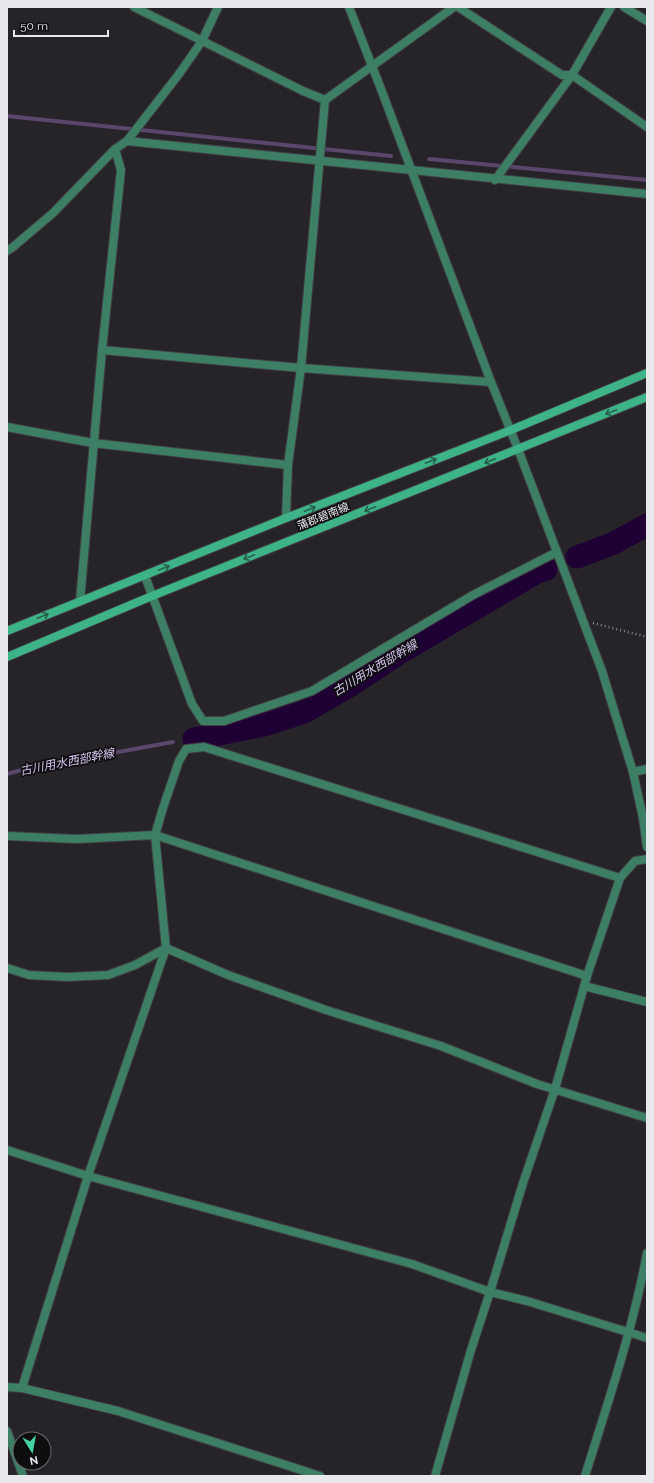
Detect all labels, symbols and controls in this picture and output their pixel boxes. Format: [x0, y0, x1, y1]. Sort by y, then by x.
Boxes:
scale bar [14, 12, 108, 38]
text: 50 m [20, 19, 48, 33]
one-way arrow [605, 408, 617, 416]
one-way arrow [425, 457, 437, 465]
one-way arrow [485, 457, 497, 465]
street label: 蒲郡碧南線 [295, 500, 351, 533]
one-way arrow [304, 504, 316, 512]
one-way arrow [364, 505, 376, 513]
one-way arrow [243, 553, 255, 561]
one-way arrow [158, 564, 170, 572]
one-way arrow [37, 612, 49, 619]
water label: 古川用水西部幹線 [330, 636, 421, 699]
water label: 古川用水西部幹線 [19, 746, 117, 778]
north arrow [12, 1431, 52, 1471]
text: N [28, 1453, 39, 1468]

